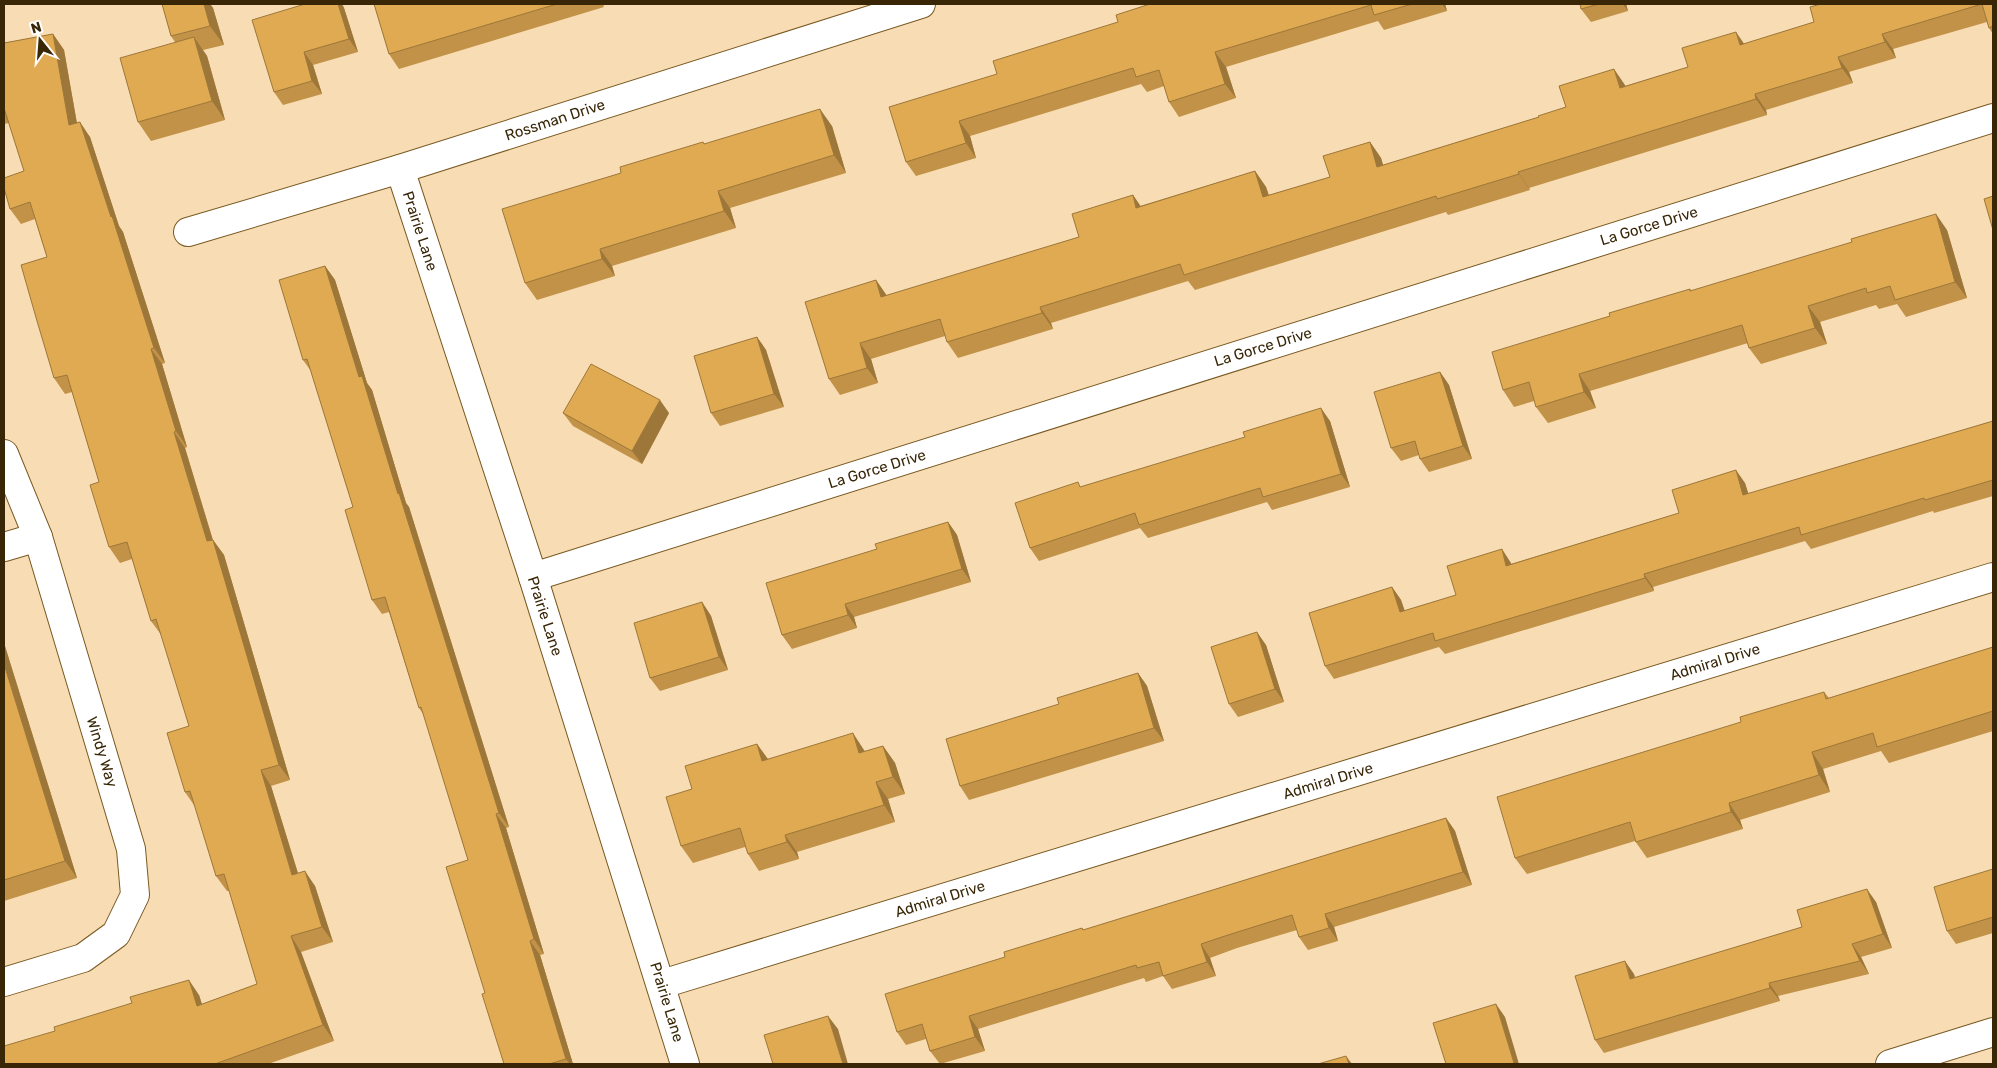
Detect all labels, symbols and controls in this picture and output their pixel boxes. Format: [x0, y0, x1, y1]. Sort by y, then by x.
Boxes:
north arrow [15, 15, 65, 65]
text: N [29, 18, 44, 38]
street label: Rossman Drive [503, 95, 607, 145]
street label: Prairie Lane [399, 189, 441, 273]
street label: La Gorce Drive [1598, 203, 1700, 249]
street label: La Gorce Drive [1212, 324, 1314, 370]
street label: La Gorce Drive [826, 446, 928, 492]
street label: Prairie Lane [524, 574, 566, 658]
street label: Admiral Drive [1668, 640, 1762, 684]
street label: Windy Way [83, 714, 121, 790]
street label: Admiral Drive [1281, 759, 1375, 803]
street label: Admiral Drive [893, 877, 987, 921]
street label: Prairie Lane [646, 960, 688, 1044]

